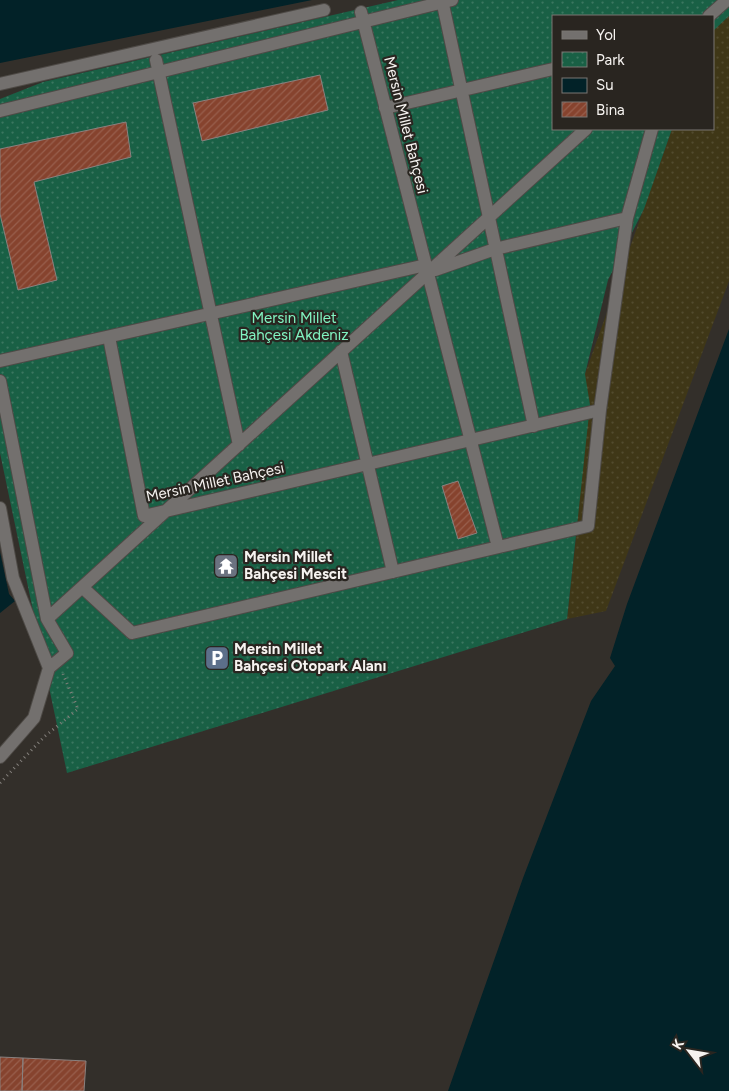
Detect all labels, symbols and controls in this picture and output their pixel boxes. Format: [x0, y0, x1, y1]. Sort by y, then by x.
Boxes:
legend [552, 15, 714, 130]
text: Yol [596, 26, 616, 44]
text: Park [596, 51, 625, 69]
street label: Mersin Millet Bahçesi [380, 55, 432, 195]
text: Su [596, 76, 614, 94]
text: Bina [596, 101, 625, 119]
park label: Mersin Millet Bahçesi Akdeniz [239, 309, 349, 344]
street label: Mersin Millet Bahçesi [144, 459, 286, 505]
place label: Mersin Millet Bahçesi Mescit [244, 548, 347, 583]
temple icon: Mersin Millet Bahçesi Mescit [213, 553, 239, 579]
place label: Mersin Millet Bahçesi Otopark Alanı [234, 640, 386, 675]
parking icon: Mersin Millet Bahçesi Otopark Alanı [204, 645, 230, 671]
north arrow [664, 1026, 714, 1076]
text: K [669, 1036, 688, 1053]

